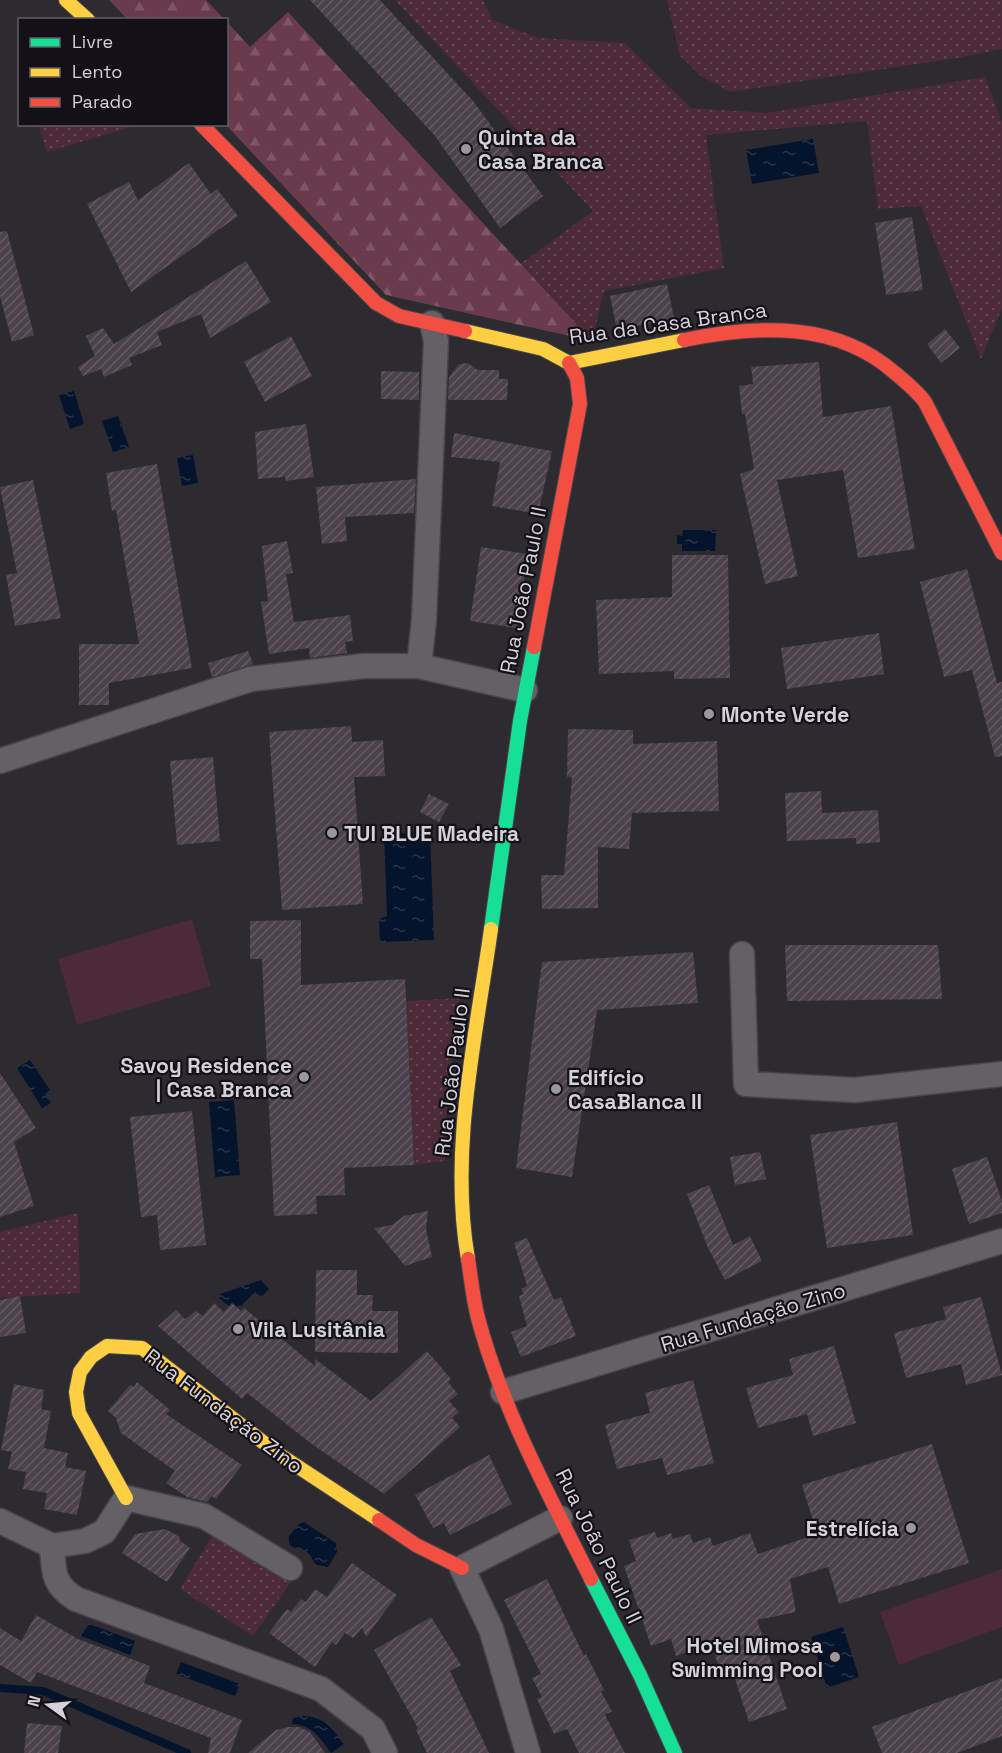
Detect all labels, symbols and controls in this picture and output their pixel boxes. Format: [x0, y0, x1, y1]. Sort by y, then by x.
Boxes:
legend [18, 18, 228, 126]
text: Livre [72, 30, 113, 53]
text: Lento [72, 60, 122, 83]
text: Parado [72, 90, 132, 113]
place label: Quinta da Casa Branca [478, 124, 604, 175]
marker: Quinta da Casa Branca [459, 142, 473, 156]
street label: Rua da Casa Branca [567, 296, 769, 350]
street label: Rua João Paulo II [494, 504, 552, 676]
place label: Monte Verde [721, 701, 849, 728]
marker: Monte Verde [702, 707, 716, 721]
place label: TUI BLUE Madeira [344, 820, 519, 847]
marker: TUI BLUE Madeira [325, 826, 339, 840]
street label: Rua João Paulo II [428, 986, 476, 1158]
place label: Savoy Residence | Casa Branca [121, 1052, 292, 1103]
place label: Edifício CasaBlanca II [568, 1064, 702, 1115]
marker: Savoy Residence | Casa Branca [297, 1070, 311, 1084]
marker: Edifício CasaBlanca II [549, 1082, 563, 1096]
street label: Rua Fundação Zino [657, 1276, 849, 1358]
place label: Vila Lusitânia [250, 1316, 385, 1343]
marker: Vila Lusitânia [231, 1322, 245, 1336]
street label: Rua Fundação Zino [139, 1343, 309, 1479]
street label: Rua João Paulo II [550, 1464, 648, 1628]
place label: Estrelícia [806, 1515, 899, 1542]
marker: Estrelícia [904, 1521, 918, 1535]
place label: Hotel Mimosa Swimming Pool [671, 1632, 823, 1683]
marker: Hotel Mimosa Swimming Pool [828, 1650, 842, 1664]
north arrow [18, 1675, 78, 1735]
text: N [22, 1693, 46, 1709]

